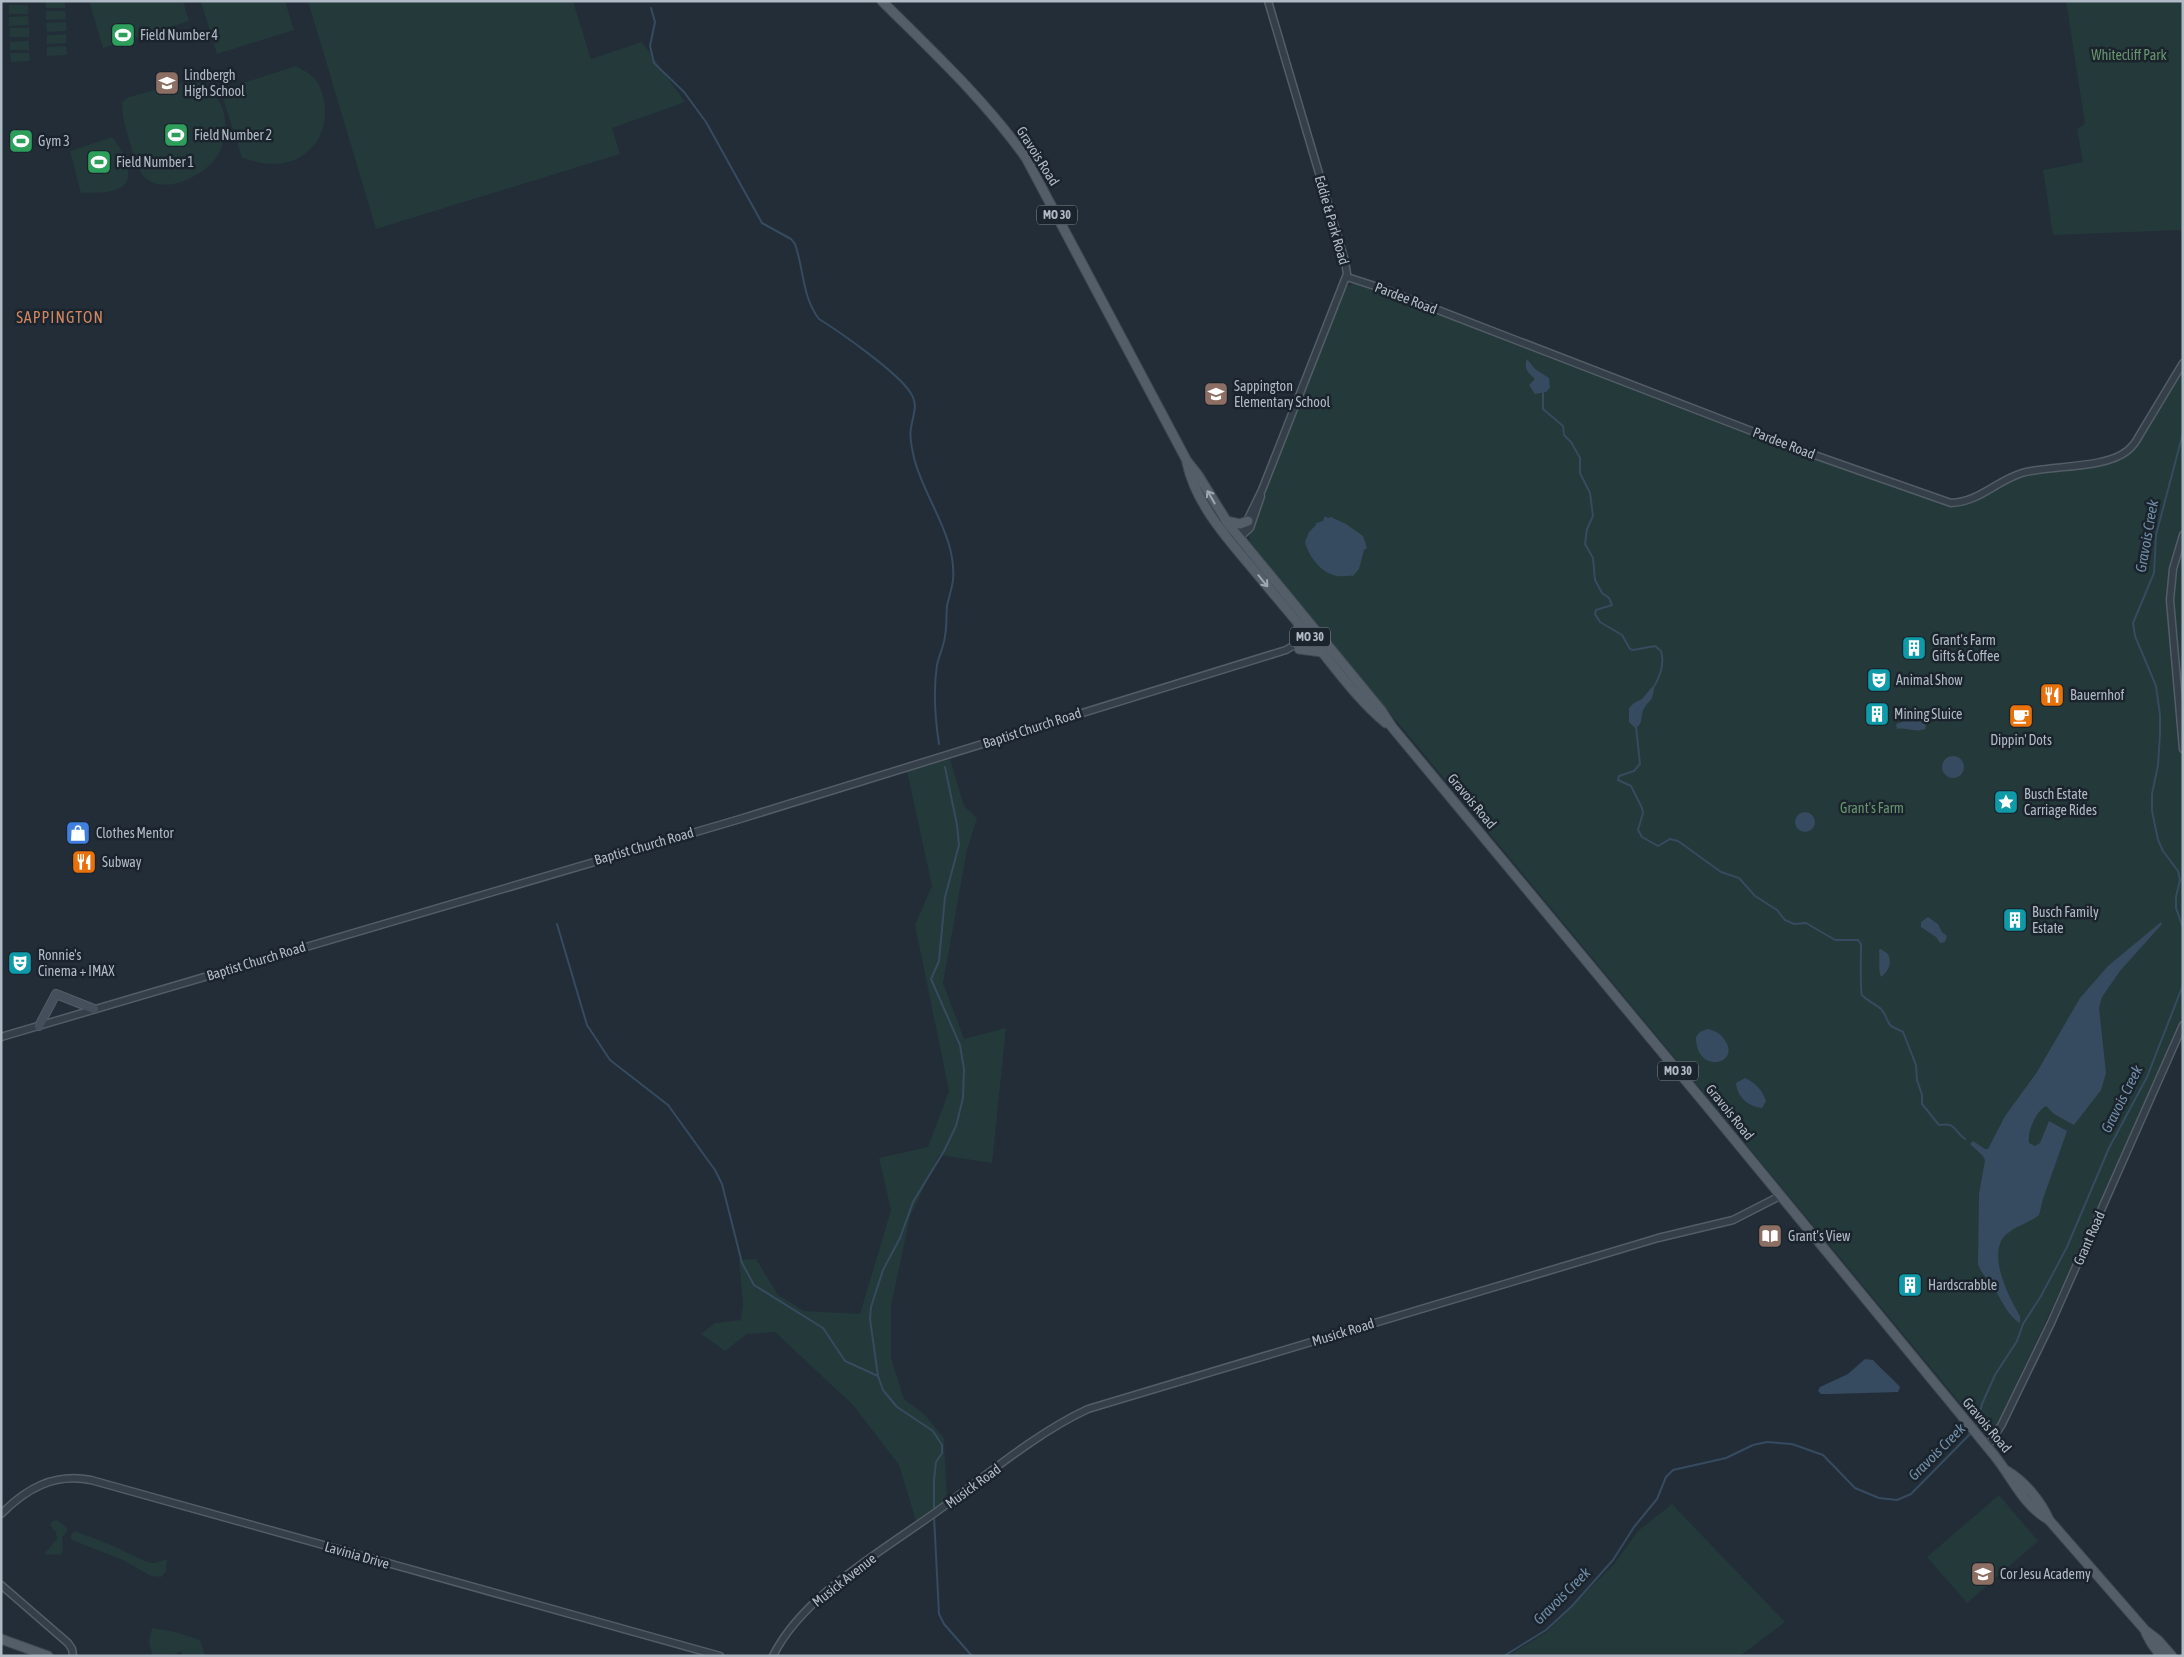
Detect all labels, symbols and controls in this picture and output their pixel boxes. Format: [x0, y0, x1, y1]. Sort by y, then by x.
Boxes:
sports icon: Field Number 4 [110, 22, 136, 48]
place label: Field Number 4 [140, 27, 218, 43]
park label: Whitecliff Park [2091, 47, 2167, 63]
place label: Lindbergh High School [184, 67, 245, 99]
school or university icon: Lindbergh High School [154, 70, 180, 96]
sports icon: Field Number 2 [163, 122, 189, 148]
street label: Gravois Road [1014, 123, 1062, 189]
place label: Field Number 2 [194, 127, 272, 143]
sports icon: Gym 3 [8, 128, 34, 154]
place label: Gym 3 [38, 133, 70, 149]
sports icon: Field Number 1 [86, 149, 112, 175]
place label: Field Number 1 [116, 154, 194, 170]
street label: Eddie & Park Road [1312, 174, 1352, 266]
road number: MO 30 [1037, 206, 1077, 224]
street label: Pardee Road [1373, 279, 1439, 317]
district label: SAPPINGTON [16, 308, 104, 326]
place label: Sappington Elementary School [1234, 378, 1330, 410]
school or university icon: Sappington Elementary School [1203, 381, 1229, 407]
street label: Pardee Road [1751, 424, 1817, 462]
one-way arrow [1205, 490, 1215, 505]
water label: Gravois Creek [2132, 498, 2161, 574]
one-way arrow [1257, 574, 1268, 587]
road number: MO 30 [1290, 628, 1330, 646]
place label: Grant's Farm Gifts & Coffee [1932, 632, 2000, 664]
building icon: Grant's Farm Gifts & Coffee [1901, 635, 1927, 661]
theatre icon: Animal Show [1866, 667, 1892, 693]
place label: Animal Show [1896, 672, 1963, 688]
restaurant icon: Bauernhof [2039, 682, 2065, 708]
place label: Bauernhof [2070, 687, 2125, 703]
building icon: Mining Sluice [1864, 701, 1890, 727]
cafe icon: Dippin' Dots [2008, 703, 2034, 729]
street label: Baptist Church Road [981, 705, 1083, 751]
place label: Mining Sluice [1894, 706, 1962, 722]
place label: Dippin' Dots [1990, 732, 2052, 748]
street label: Gravois Road [1444, 770, 1500, 832]
place label: Busch Estate Carriage Rides [2024, 786, 2097, 818]
place icon: Busch Estate Carriage Rides [1993, 789, 2019, 815]
park label: Grant's Farm [1840, 800, 1904, 816]
shop icon: Clothes Mentor [65, 820, 91, 846]
street label: Baptist Church Road [593, 824, 695, 868]
place label: Clothes Mentor [96, 825, 174, 841]
restaurant icon: Subway [71, 849, 97, 875]
place label: Subway [102, 854, 142, 870]
place label: Busch Family Estate [2032, 904, 2099, 936]
building icon: Busch Family Estate [2002, 907, 2028, 933]
street label: Baptist Church Road [205, 938, 307, 984]
place label: Ronnie's Cinema + IMAX [38, 947, 115, 979]
theatre icon: Ronnie's Cinema + IMAX [7, 950, 33, 976]
road number: MO 30 [1658, 1062, 1698, 1080]
water label: Gravois Creek [2097, 1062, 2146, 1135]
street label: Gravois Road [1703, 1081, 1757, 1143]
street label: Grant Road [2070, 1209, 2108, 1267]
library icon: Grant's View [1757, 1223, 1783, 1249]
place label: Grant's View [1788, 1228, 1851, 1244]
building icon: Hardscrabble [1897, 1272, 1923, 1298]
place label: Hardscrabble [1928, 1277, 1997, 1293]
street label: Musick Road [1310, 1315, 1376, 1349]
street label: Gravois Road [1959, 1394, 2015, 1456]
water label: Gravois Creek [1905, 1419, 1969, 1484]
street label: Musick Road [942, 1461, 1004, 1511]
street label: Lavinia Drive [323, 1538, 391, 1572]
street label: Musick Avenue [809, 1550, 879, 1610]
school or university icon: Cor Jesu Academy [1970, 1561, 1996, 1587]
water label: Gravois Creek [1530, 1563, 1594, 1628]
place label: Cor Jesu Academy [2000, 1566, 2091, 1582]

